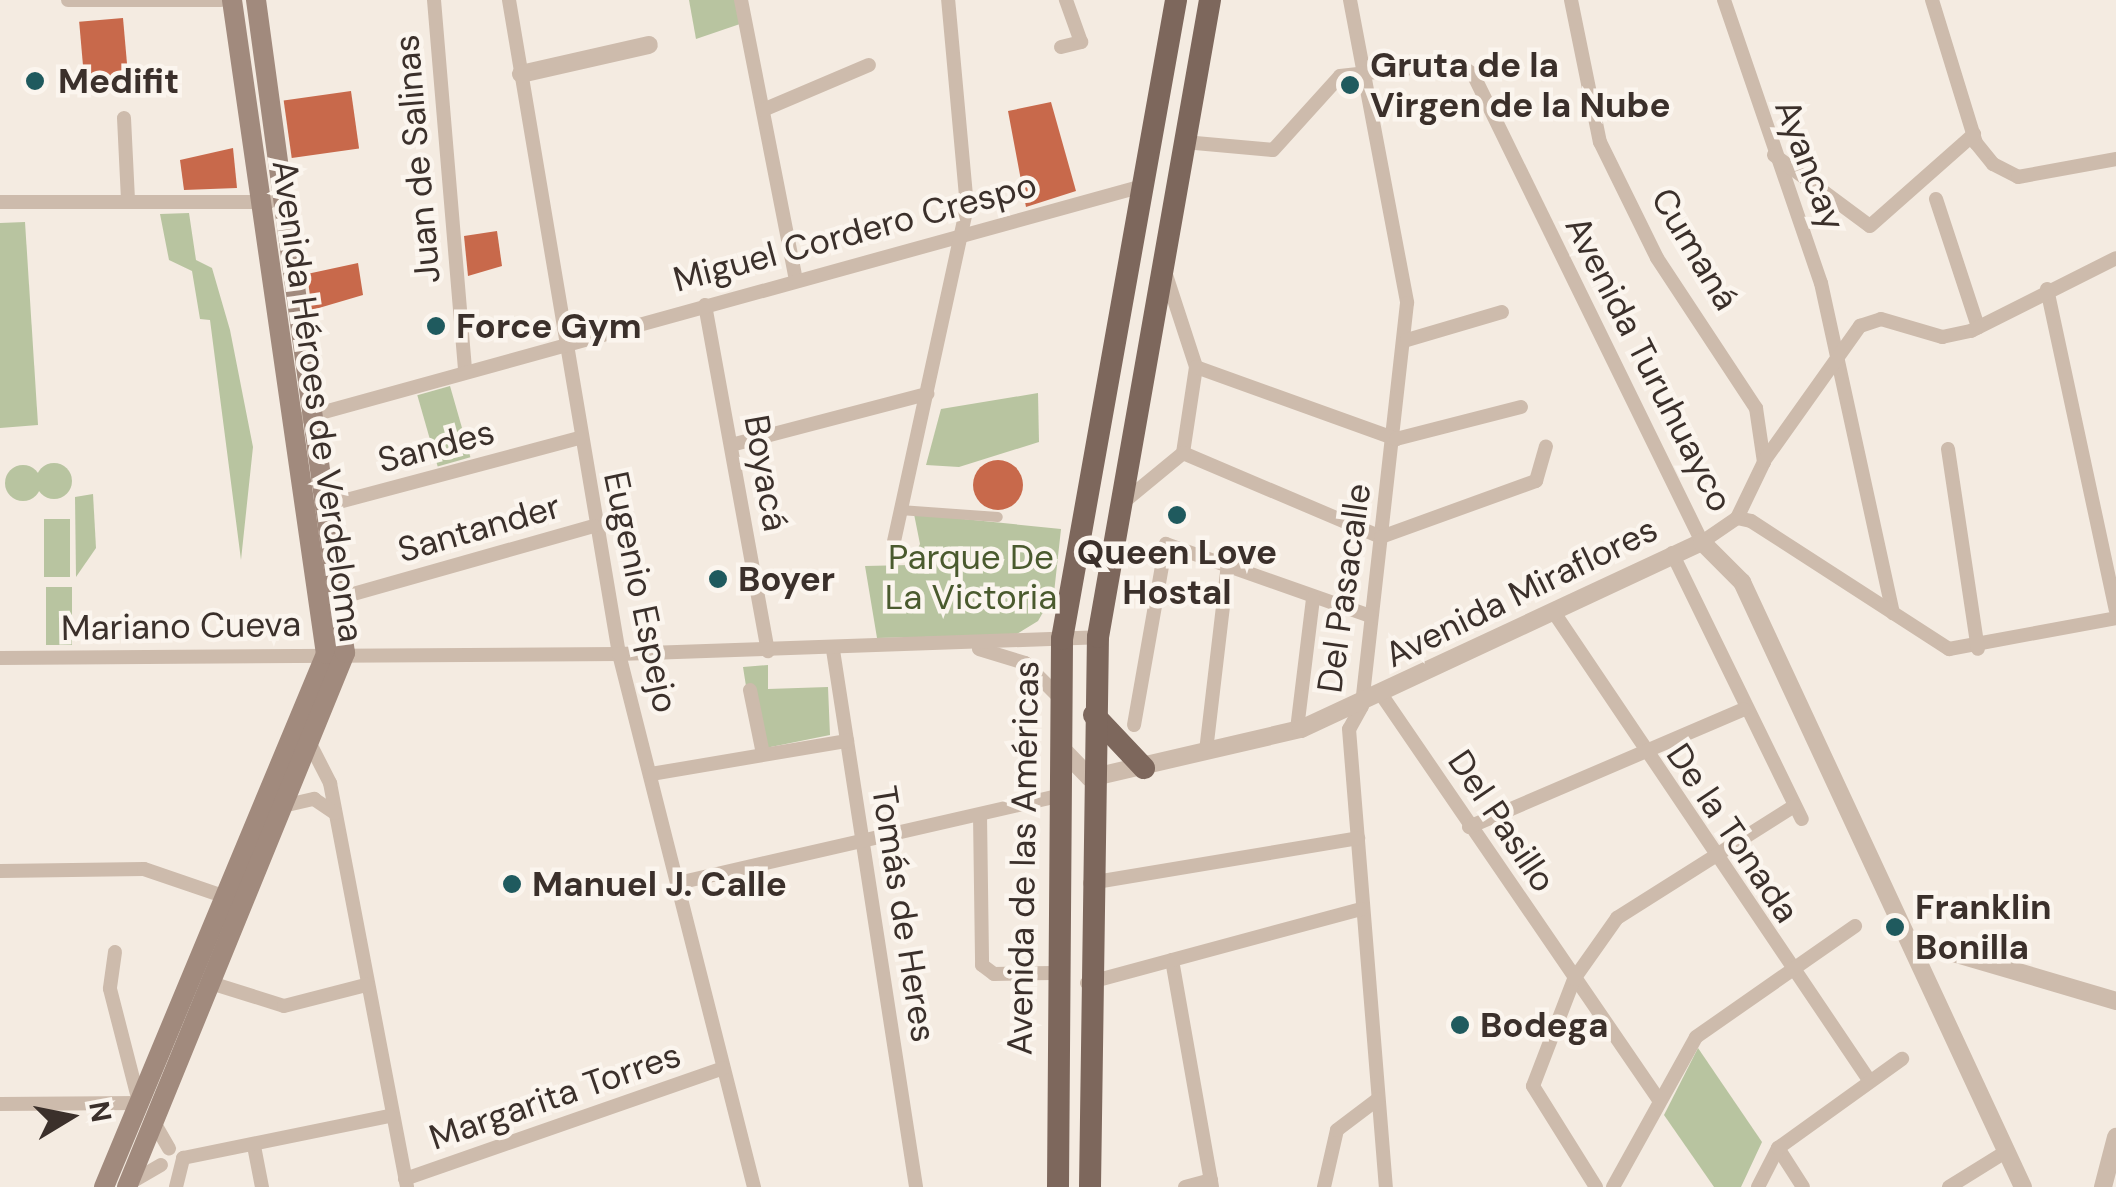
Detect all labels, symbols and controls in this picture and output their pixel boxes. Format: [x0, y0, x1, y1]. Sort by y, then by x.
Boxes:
street label: Juan de Salinas [385, 33, 449, 285]
place label: Gruta de la Virgen de la Nube [1370, 44, 1671, 126]
place label: Medifit [58, 60, 179, 102]
marker: Medifit [22, 68, 48, 94]
marker: Gruta de la Virgen de la Nube [1339, 74, 1361, 96]
street label: Ayancay [1766, 94, 1854, 236]
street label: Avenida Héroes de Verdeloma [263, 157, 373, 645]
street label: Miguel Cordero Crespo [669, 163, 1041, 301]
street label: Cumaná [1642, 181, 1748, 317]
street label: Avenida Turuhuayco [1556, 209, 1742, 519]
place label: Force Gym [456, 305, 642, 347]
marker: Force Gym [425, 315, 447, 337]
street label: Sandes [373, 410, 499, 482]
street label: Boyacá [735, 412, 797, 534]
street label: Eugenio Espejo [595, 468, 687, 716]
street label: Del Pasacalle [1309, 481, 1379, 695]
street label: Santander [393, 485, 565, 571]
marker: Queen Love Hostal [1166, 504, 1188, 526]
street label: Avenida Miraflores [1378, 508, 1664, 676]
place label: Queen Love Hostal [1077, 531, 1277, 613]
park label: Parque De La Victoria [885, 536, 1057, 618]
place label: Boyer [738, 558, 835, 600]
marker: Boyer [707, 568, 729, 590]
street label: Mariano Cueva [61, 603, 301, 649]
street label: Avenida de las Américas [999, 660, 1047, 1056]
street label: De la Tonada [1658, 736, 1808, 930]
street label: Del Pasillo [1439, 742, 1565, 900]
street label: Tomás de Heres [863, 783, 945, 1045]
place label: Manuel J. Calle [532, 863, 787, 905]
marker: Manuel J. Calle [501, 873, 523, 895]
place label: Franklin Bonilla [1915, 886, 2052, 968]
marker: Franklin Bonilla [1884, 916, 1906, 938]
place label: Bodega [1480, 1004, 1609, 1046]
marker: Bodega [1449, 1014, 1471, 1036]
street label: Margarita Torres [424, 1033, 686, 1159]
north arrow [20, 1067, 120, 1167]
text: N [80, 1098, 120, 1125]

